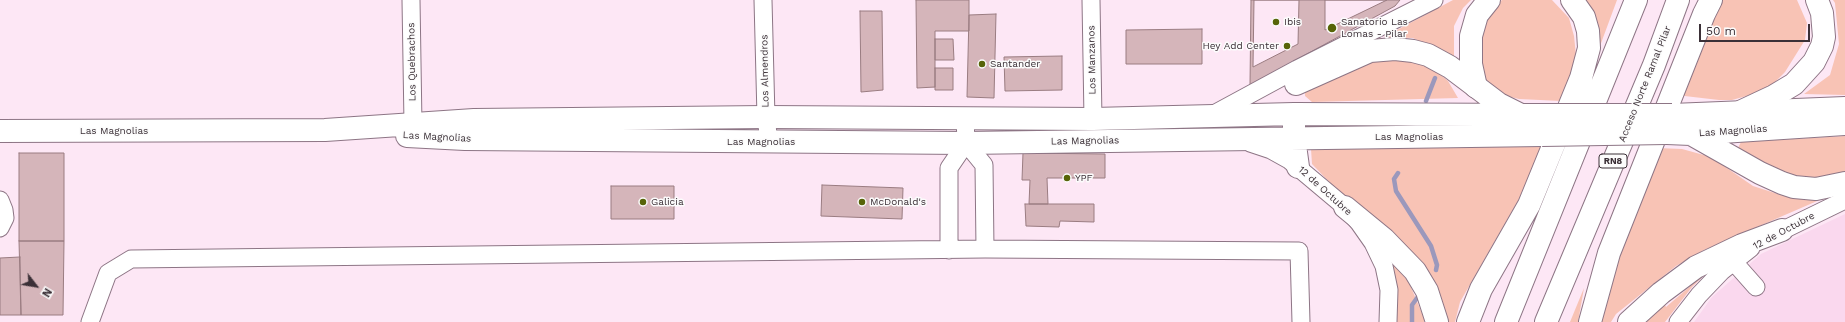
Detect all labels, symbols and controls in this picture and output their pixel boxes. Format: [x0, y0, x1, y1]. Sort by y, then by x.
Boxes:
place label: Ibis [1284, 16, 1301, 28]
place label: Sanatorio Las Lomas - Pilar [1341, 16, 1408, 40]
scale bar [1701, 16, 1812, 42]
marker: Ibis [1271, 17, 1281, 27]
street label: Los Quebrachos [405, 22, 419, 102]
marker: Sanatorio Las Lomas - Pilar [1326, 22, 1338, 34]
street label: Acceso Norte Ramal Pilar [1616, 24, 1674, 144]
text: 50 m [1706, 24, 1736, 38]
street label: Los Manzanos [1085, 25, 1099, 95]
street label: Los Almendros [758, 34, 772, 108]
place label: Hey Add Center [1202, 40, 1279, 52]
marker: Hey Add Center [1282, 41, 1292, 51]
place label: Santander [990, 58, 1040, 70]
marker: Santander [977, 59, 987, 69]
street label: Las Magnolias [1698, 123, 1768, 139]
street label: Las Magnolias [80, 125, 148, 137]
street label: Las Magnolias [402, 129, 472, 145]
street label: Las Magnolias [1375, 131, 1443, 143]
street label: Las Magnolias [1051, 134, 1119, 148]
street label: Las Magnolias [727, 136, 795, 148]
road number: RN8 [1599, 154, 1627, 168]
street label: 12 de Octubre [1296, 164, 1354, 218]
place label: YPF [1075, 172, 1093, 184]
marker: YPF [1062, 173, 1072, 183]
place label: Galicia [651, 196, 684, 208]
place label: McDonald's [870, 196, 926, 208]
marker: Galicia [638, 197, 648, 207]
marker: McDonald's [857, 197, 867, 207]
street label: 12 de Octubre [1751, 210, 1817, 252]
north arrow [16, 266, 56, 306]
text: N [39, 286, 54, 299]

